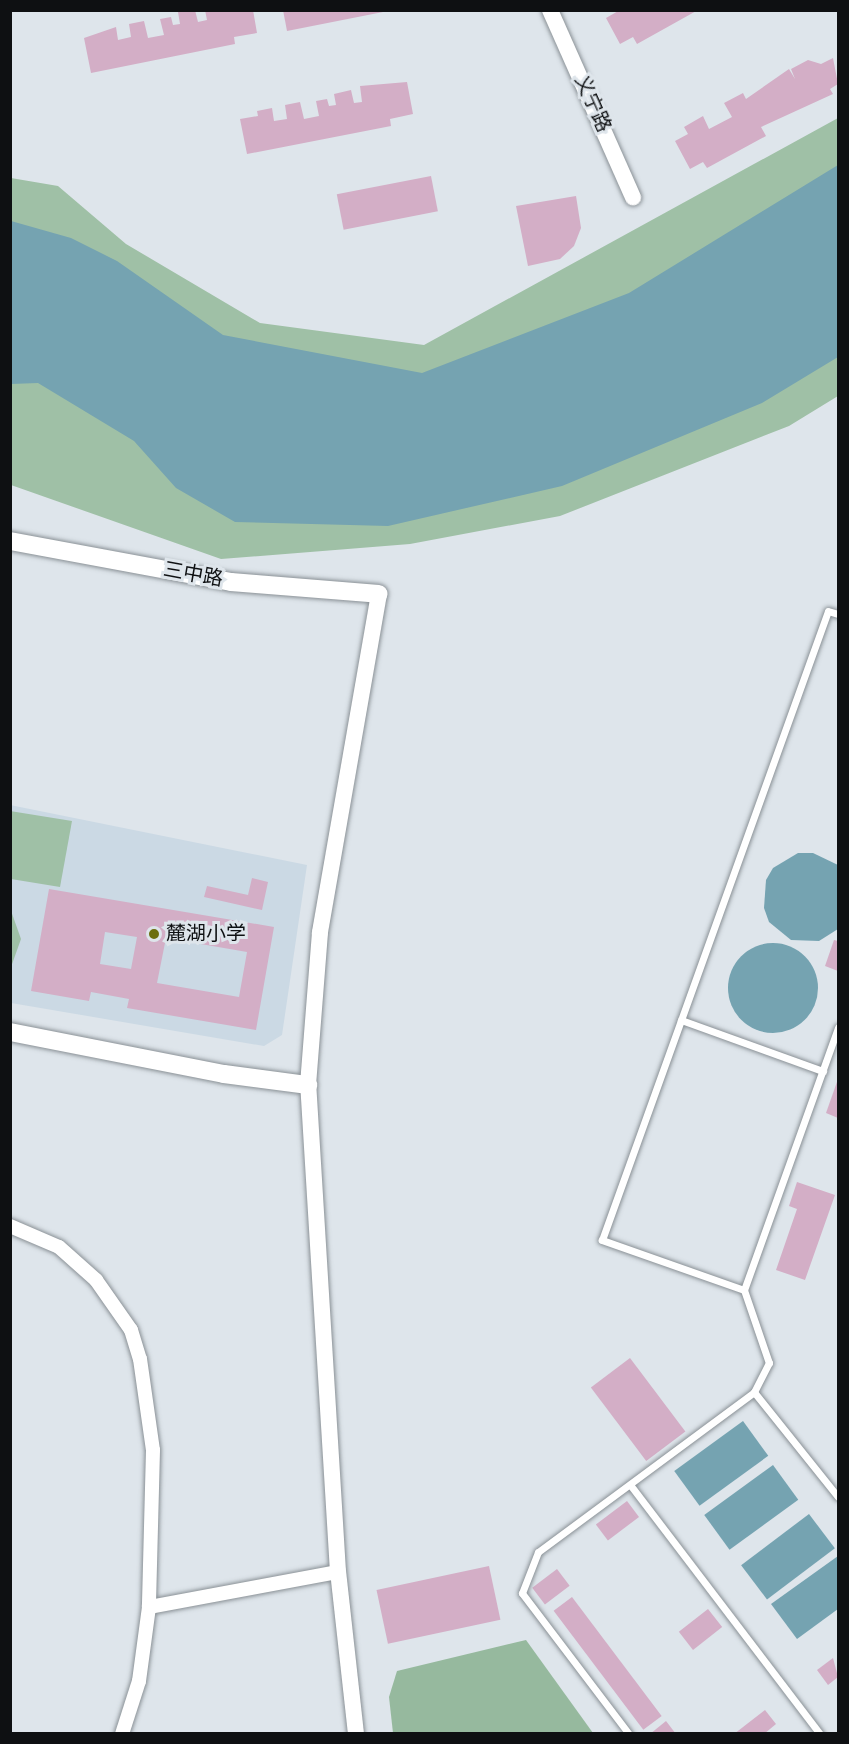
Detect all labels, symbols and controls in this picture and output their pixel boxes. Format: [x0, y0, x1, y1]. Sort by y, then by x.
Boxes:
street label: 义宁路 [569, 72, 615, 136]
street label: 三中路 [161, 558, 225, 592]
place label: 麓湖小学 [166, 922, 246, 946]
marker: 麓湖小学 [147, 927, 161, 941]

